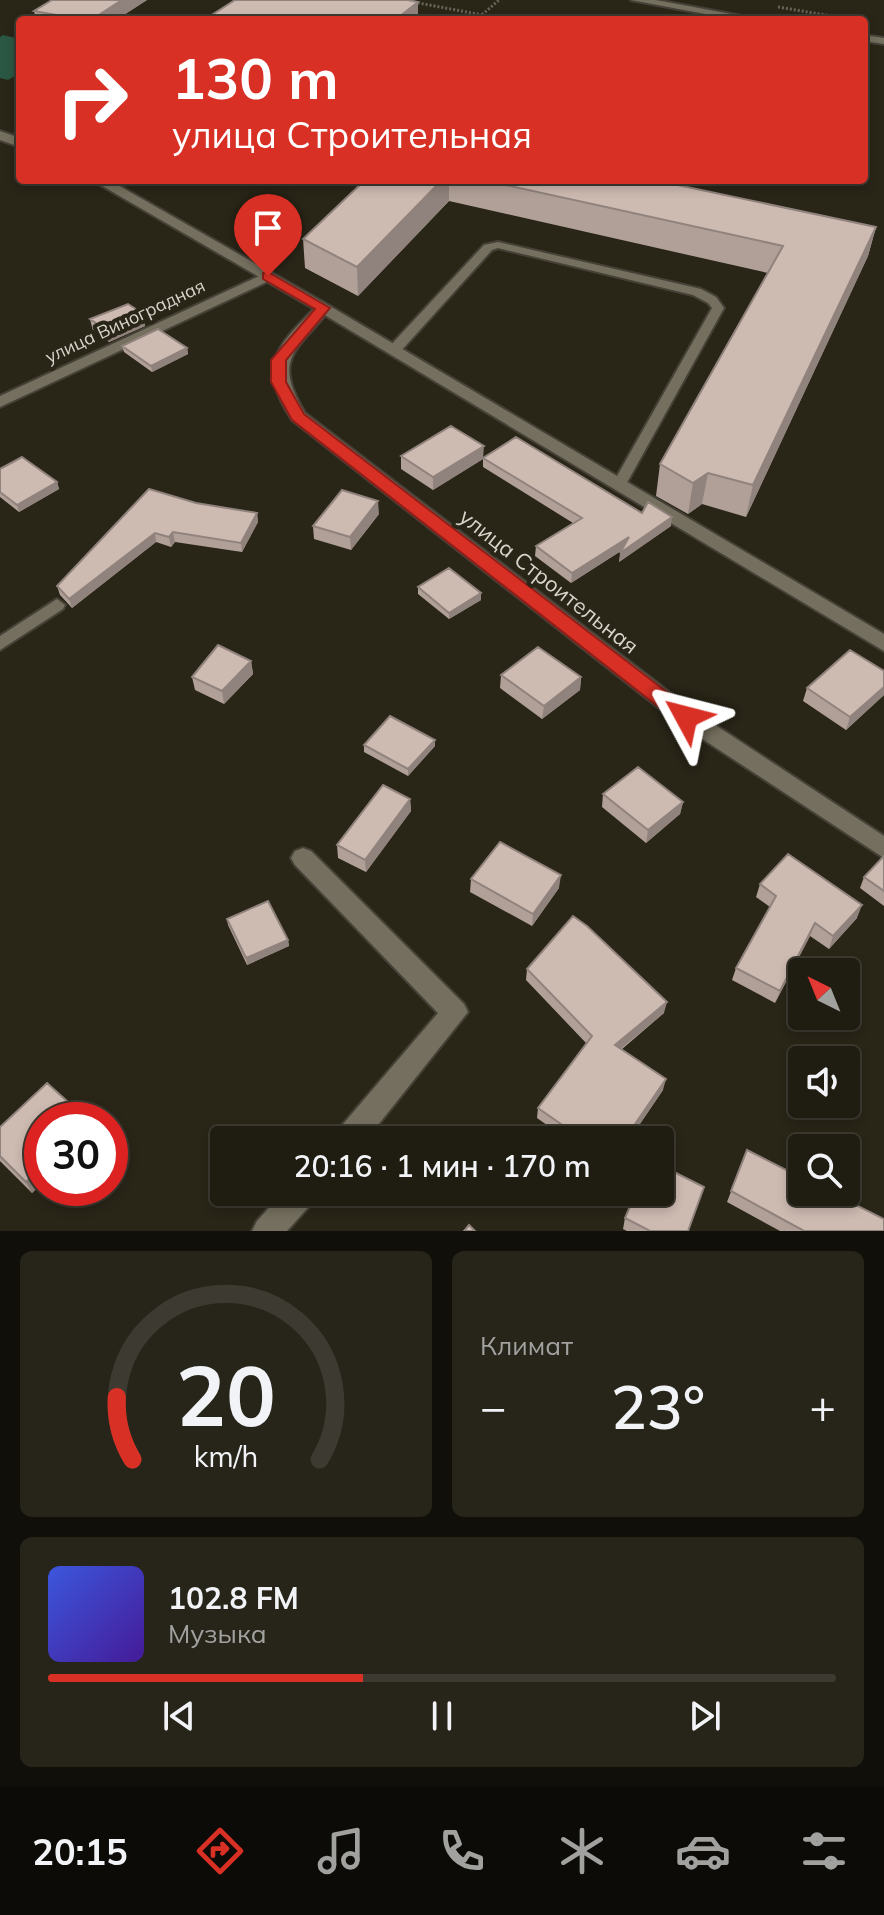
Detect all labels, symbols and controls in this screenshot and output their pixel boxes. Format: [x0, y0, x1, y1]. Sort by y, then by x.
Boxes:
text: 130 m [172, 43, 339, 113]
icon: right [40, 48, 144, 152]
text: улица Строительная [172, 112, 532, 157]
pin [234, 194, 302, 276]
icon: arrive [246, 206, 290, 250]
street label: улица Виноградная [41, 274, 209, 368]
street label: улица Строительная [454, 502, 644, 660]
position arrow [644, 675, 728, 759]
north arrow [788, 958, 860, 1030]
map controls [788, 958, 860, 1206]
button: sound [788, 1046, 860, 1118]
speed limit sign: 30 [24, 1102, 128, 1206]
button: search [788, 1134, 860, 1206]
text: 20:16 · 1 мин · 170 m [293, 1147, 591, 1185]
text: Климат [480, 1329, 573, 1362]
text: 20 [176, 1342, 276, 1447]
text: 23° [611, 1369, 705, 1444]
text: − [480, 1379, 506, 1434]
text: + [810, 1379, 836, 1434]
text: km/h [194, 1438, 258, 1474]
text: 102.8 FM [168, 1579, 299, 1617]
text: Музыка [168, 1617, 267, 1650]
icon: previous [157, 1694, 201, 1738]
icon: pause [420, 1694, 464, 1738]
icon: next [683, 1694, 727, 1738]
icon: directions [192, 1823, 248, 1879]
icon: music [313, 1823, 369, 1879]
icon: phone [434, 1823, 490, 1879]
icon: climate [554, 1823, 610, 1879]
icon: car [675, 1823, 731, 1879]
icon: filters [796, 1823, 852, 1879]
text: 20:15 [32, 1829, 128, 1874]

